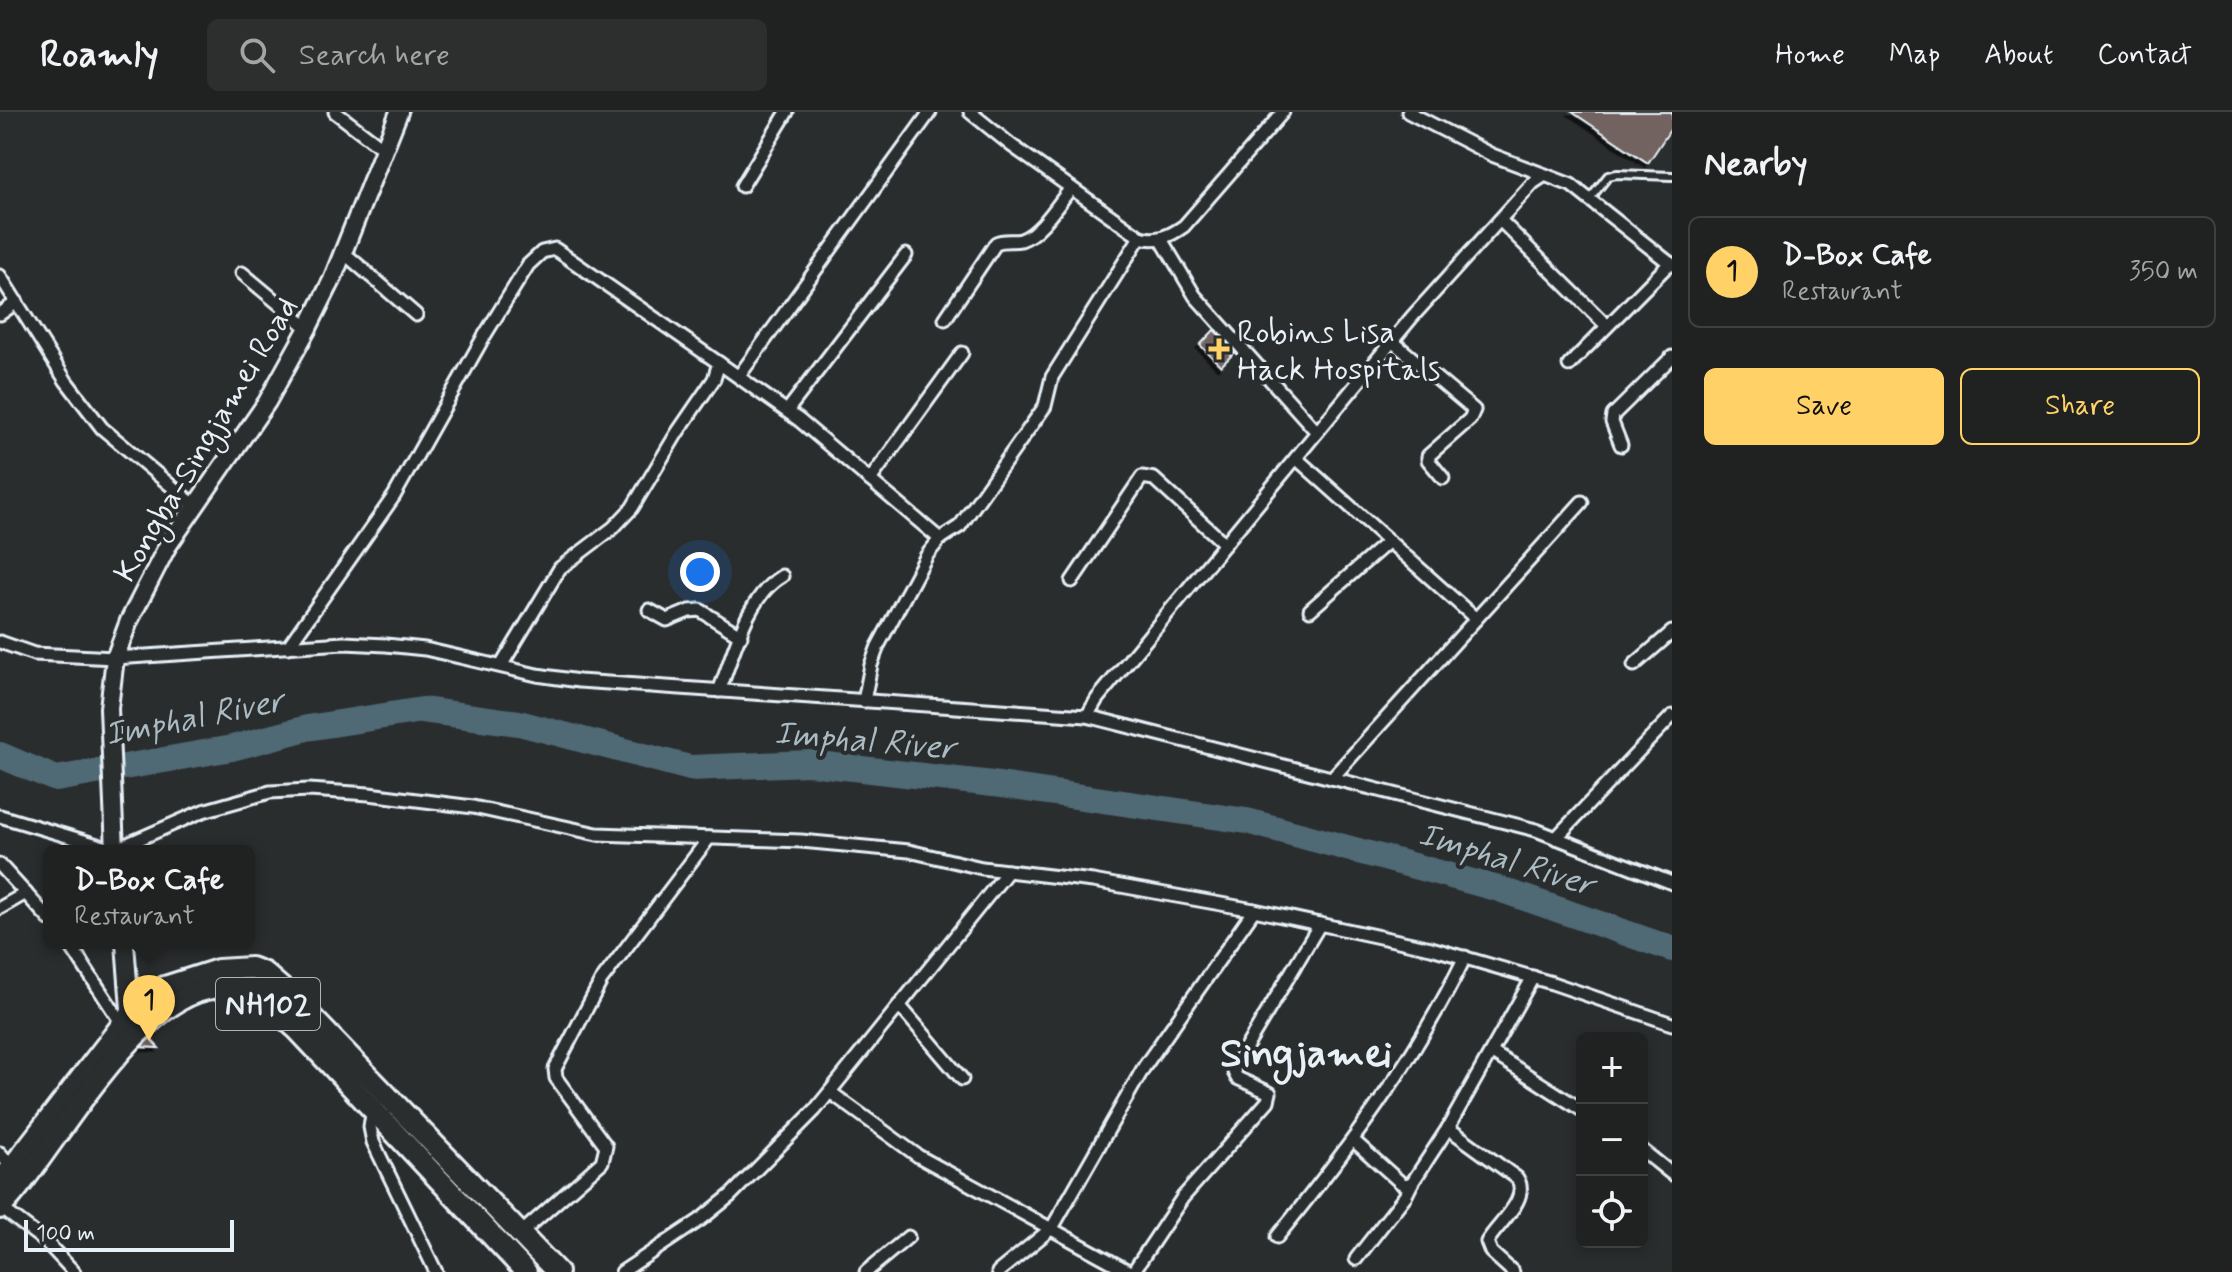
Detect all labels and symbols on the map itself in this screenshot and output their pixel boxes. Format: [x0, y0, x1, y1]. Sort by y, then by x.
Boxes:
street label: Kongba-Singjamei Road [105, 290, 310, 592]
place label: Robins Lisa Hack Hospitals [1237, 312, 1440, 391]
marker: Robins Lisa Hack Hospitals [1208, 338, 1230, 360]
your location [680, 552, 720, 592]
water label: Imphal River [101, 678, 292, 758]
water label: Imphal River [772, 711, 961, 772]
water label: Imphal River [1413, 812, 1603, 910]
pin: 1 [123, 975, 175, 1041]
road number: NH102 [216, 978, 320, 1030]
district label: Singjamei [1220, 1029, 1392, 1085]
scale bar [24, 1216, 234, 1252]

